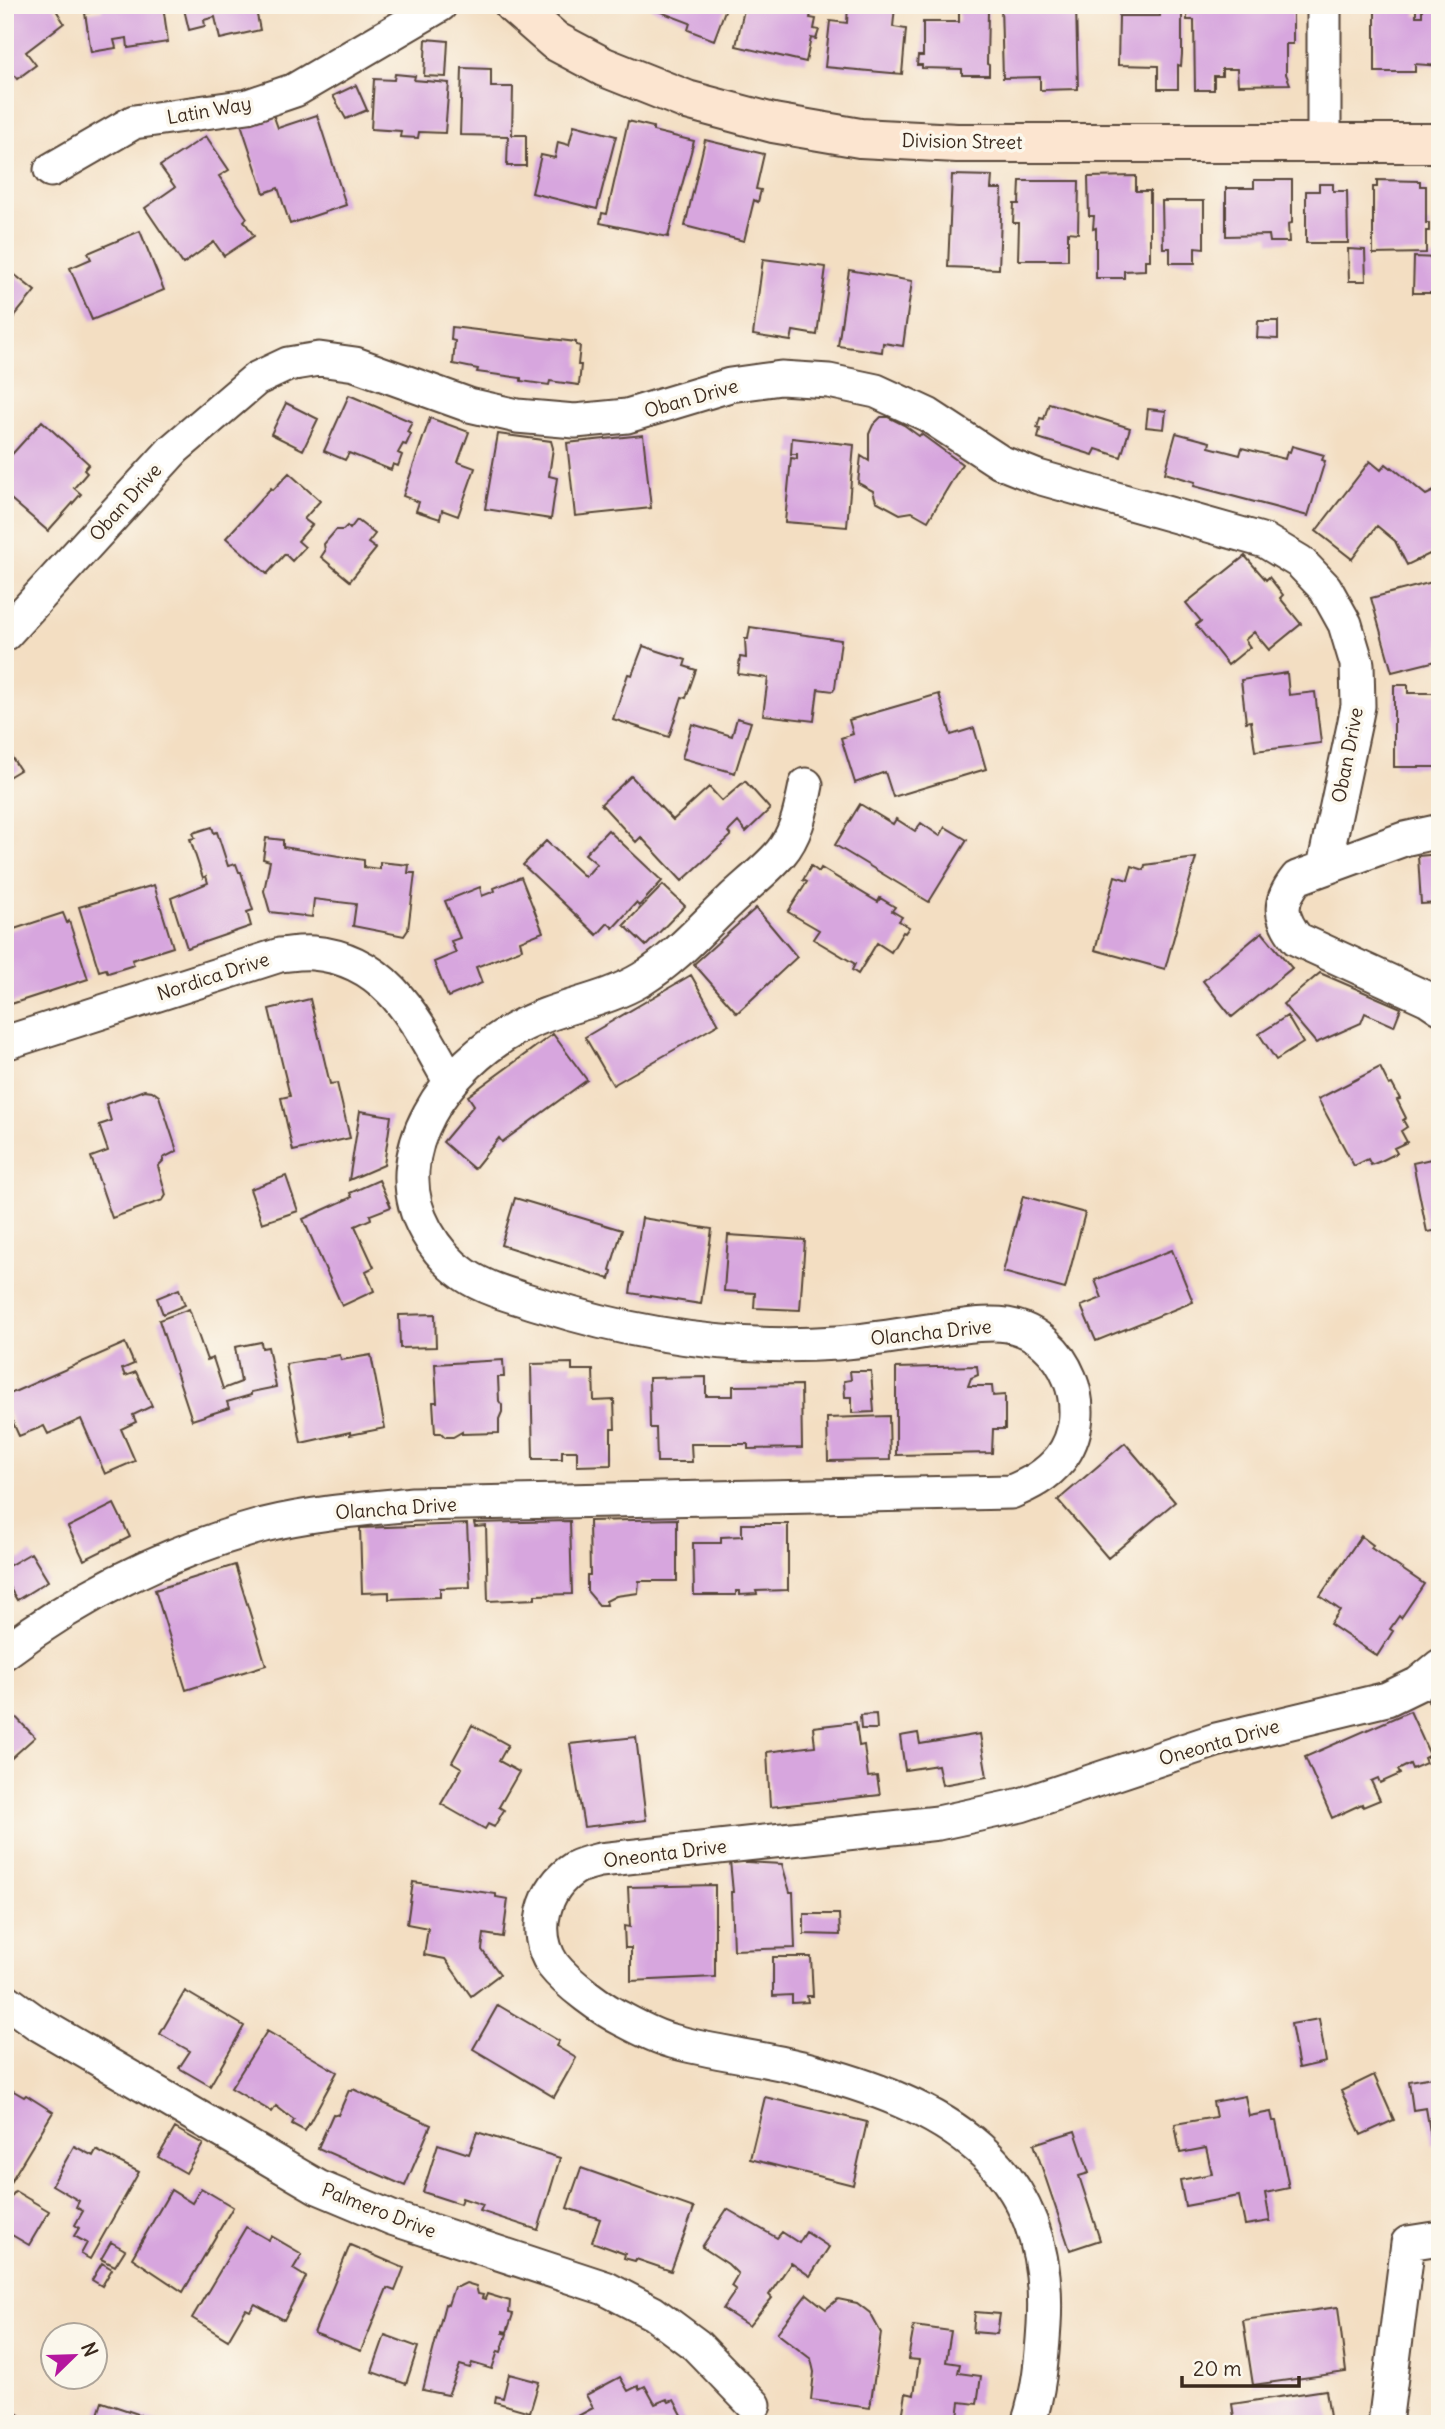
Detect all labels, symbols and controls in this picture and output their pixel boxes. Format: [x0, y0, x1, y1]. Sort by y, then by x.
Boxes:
street label: Latin Way [165, 91, 253, 129]
street label: Division Street [901, 128, 1023, 154]
street label: Oban Drive [641, 373, 741, 423]
street label: Oban Drive [84, 458, 166, 546]
street label: Oban Drive [1326, 705, 1368, 805]
street label: Nordica Drive [154, 947, 272, 1005]
street label: Olancha Drive [869, 1314, 993, 1350]
street label: Olancha Drive [334, 1492, 458, 1524]
street label: Oneonta Drive [1156, 1713, 1282, 1771]
street label: Oneonta Drive [602, 1834, 728, 1872]
street label: Palmero Drive [318, 2177, 440, 2243]
north arrow [38, 2320, 108, 2390]
text: N [76, 2339, 103, 2360]
scale bar [1182, 2345, 1300, 2389]
text: 20 m [1193, 2355, 1242, 2382]

